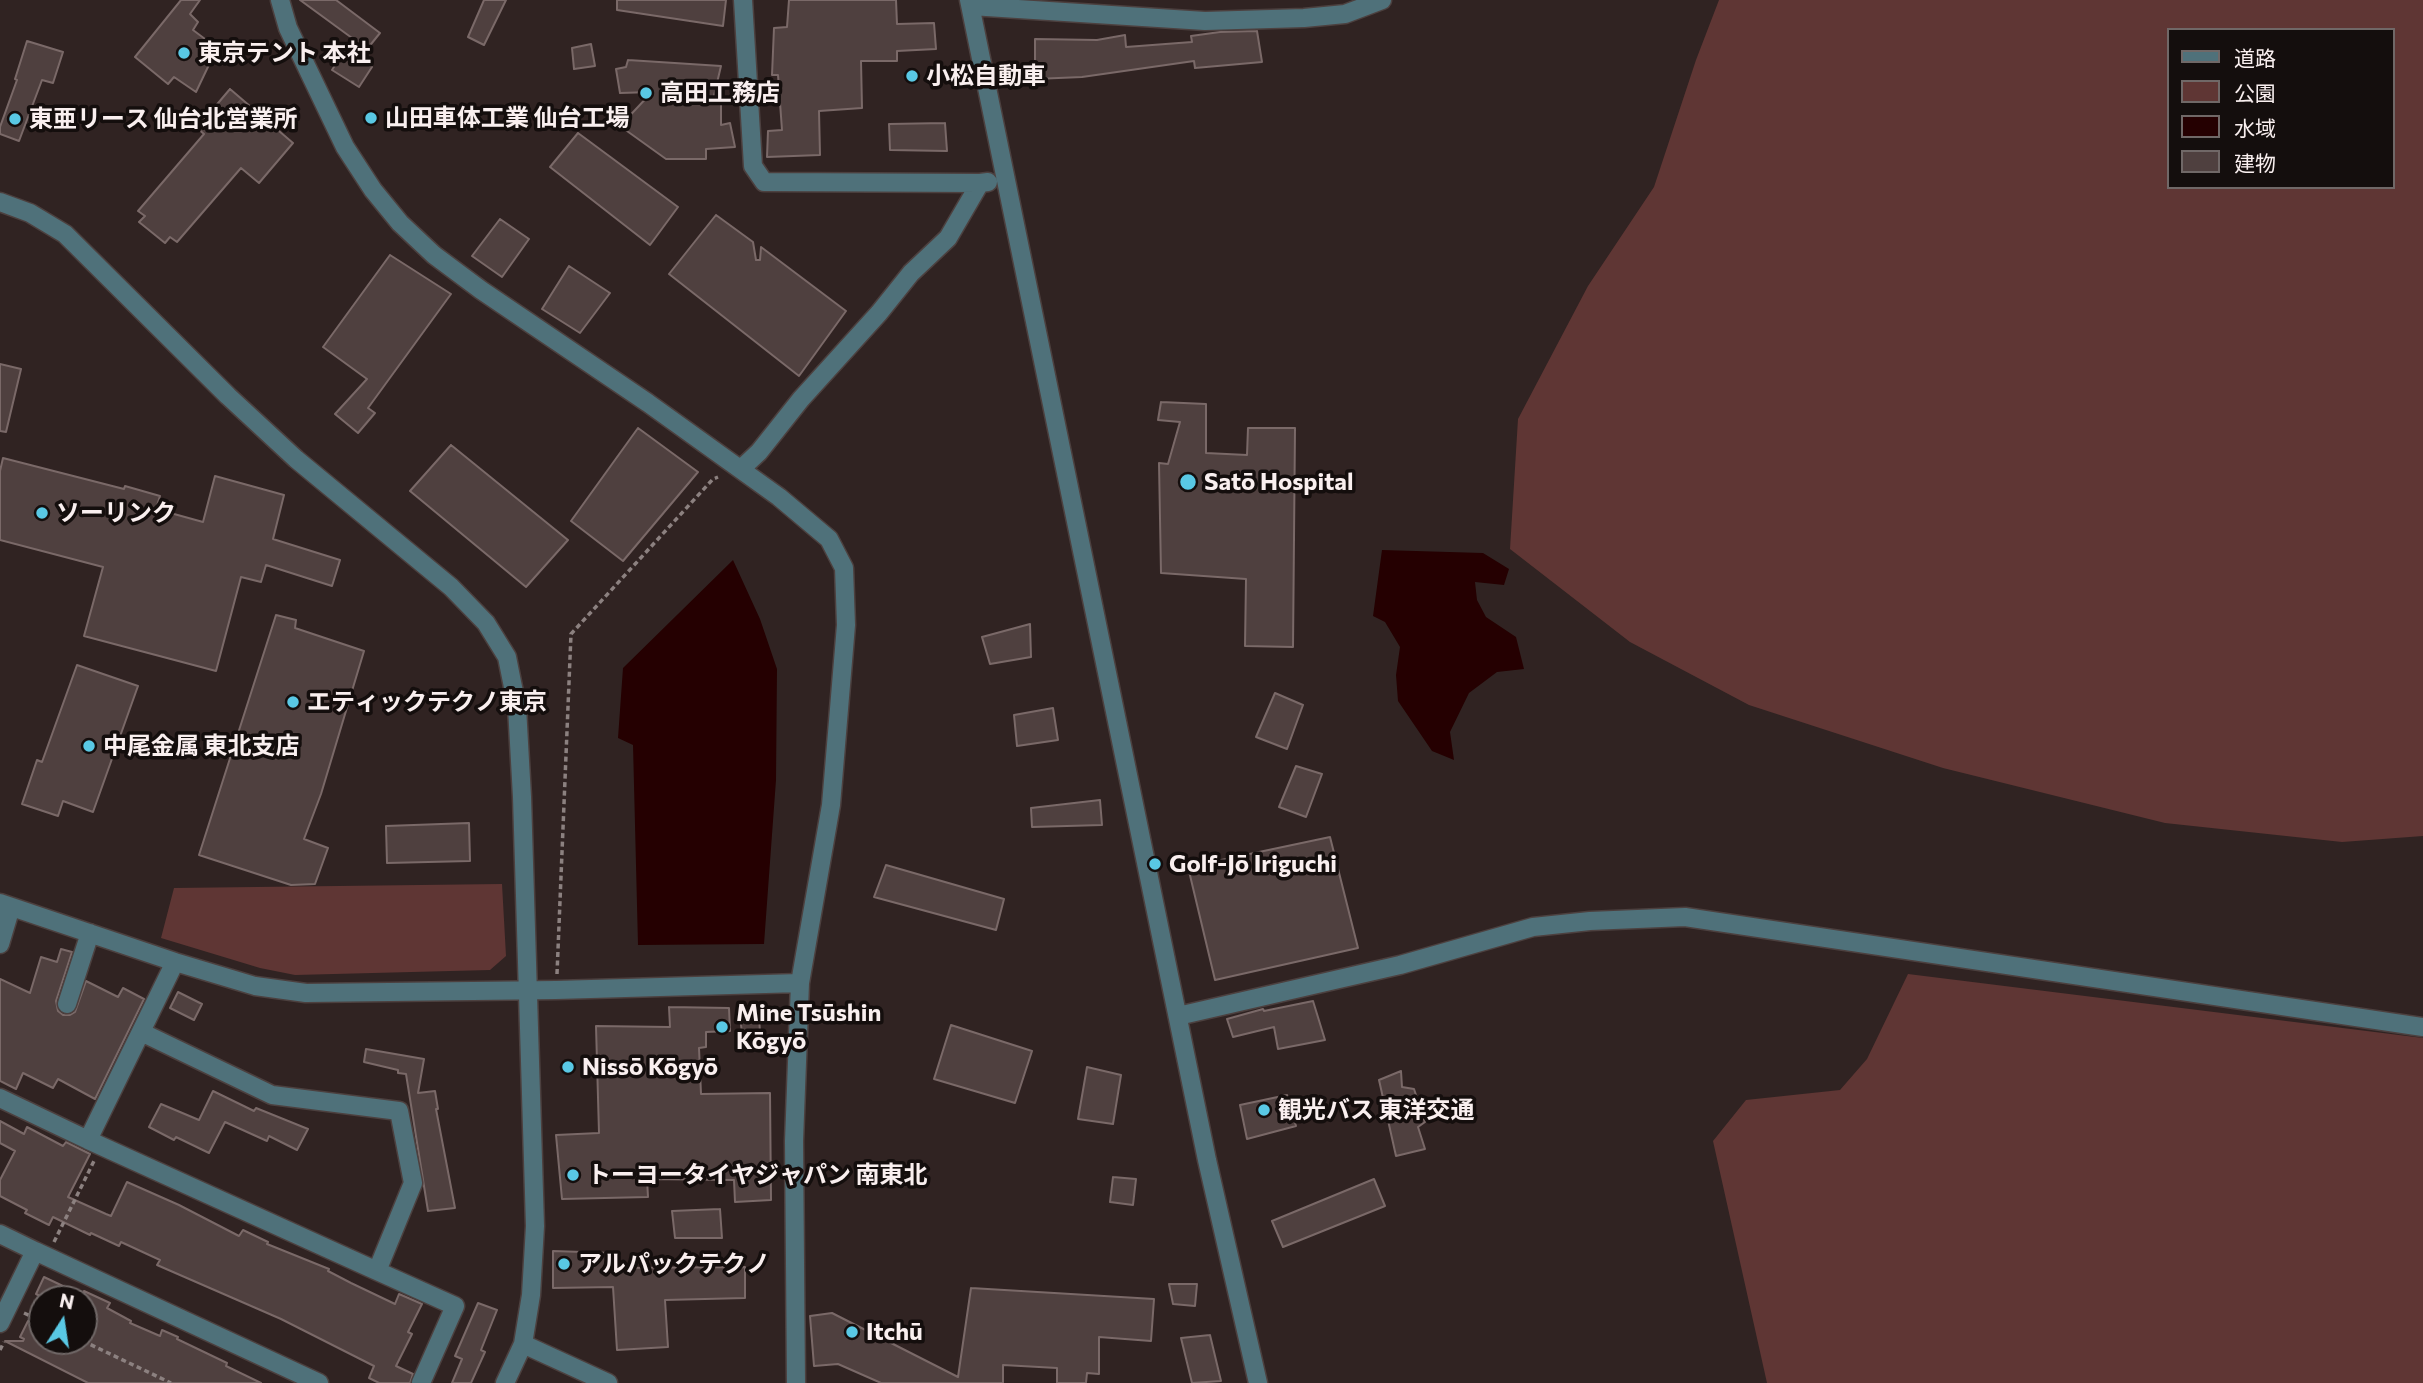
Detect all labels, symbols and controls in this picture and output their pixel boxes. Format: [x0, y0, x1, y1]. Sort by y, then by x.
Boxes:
legend [2168, 28, 2395, 189]
place label: 東京テント 本社 [198, 39, 371, 67]
marker: 東京テント 本社 [176, 45, 192, 61]
text: 道路 [2234, 45, 2276, 70]
place label: 小松自動車 [926, 62, 1046, 90]
marker: 小松自動車 [904, 68, 920, 84]
place label: 高田工務店 [660, 79, 780, 107]
text: 公園 [2234, 80, 2276, 105]
marker: 高田工務店 [638, 85, 654, 101]
place label: 山田車体工業 仙台工場 [385, 104, 630, 132]
place label: 東亜リース 仙台北営業所 [29, 105, 298, 133]
marker: 山田車体工業 仙台工場 [363, 110, 379, 126]
marker: 東亜リース 仙台北営業所 [7, 111, 23, 127]
text: 水域 [2234, 115, 2276, 140]
text: 建物 [2234, 150, 2276, 175]
place label: Satō Hospital [1204, 468, 1354, 496]
marker: Satō Hospital [1178, 472, 1198, 492]
place label: ソーリンク [56, 499, 176, 527]
marker: ソーリンク [34, 505, 50, 521]
place label: エティックテクノ東京 [307, 688, 547, 716]
marker: エティックテクノ東京 [285, 694, 301, 710]
place label: 中尾金属 東北支店 [103, 732, 300, 760]
marker: 中尾金属 東北支店 [81, 738, 97, 754]
place label: Golf-Jō Iriguchi [1169, 850, 1337, 878]
marker: Golf-Jō Iriguchi [1147, 856, 1163, 872]
place label: Mine Tsūshin Kōgyō [736, 999, 881, 1055]
marker: Mine Tsūshin Kōgyō [714, 1019, 730, 1035]
place label: Nissō Kōgyō [582, 1053, 718, 1081]
marker: Nissō Kōgyō [560, 1059, 576, 1075]
place label: 観光バス 東洋交通 [1278, 1096, 1475, 1124]
marker: 観光バス 東洋交通 [1256, 1102, 1272, 1118]
place label: トーヨータイヤジャパン 南東北 [587, 1161, 928, 1189]
marker: トーヨータイヤジャパン 南東北 [565, 1167, 581, 1183]
place label: アルパックテクノ [578, 1250, 770, 1278]
marker: アルパックテクノ [556, 1256, 572, 1272]
north arrow [28, 1285, 98, 1355]
text: N [58, 1288, 76, 1314]
place label: Itchū [866, 1318, 923, 1346]
marker: Itchū [844, 1324, 860, 1340]

